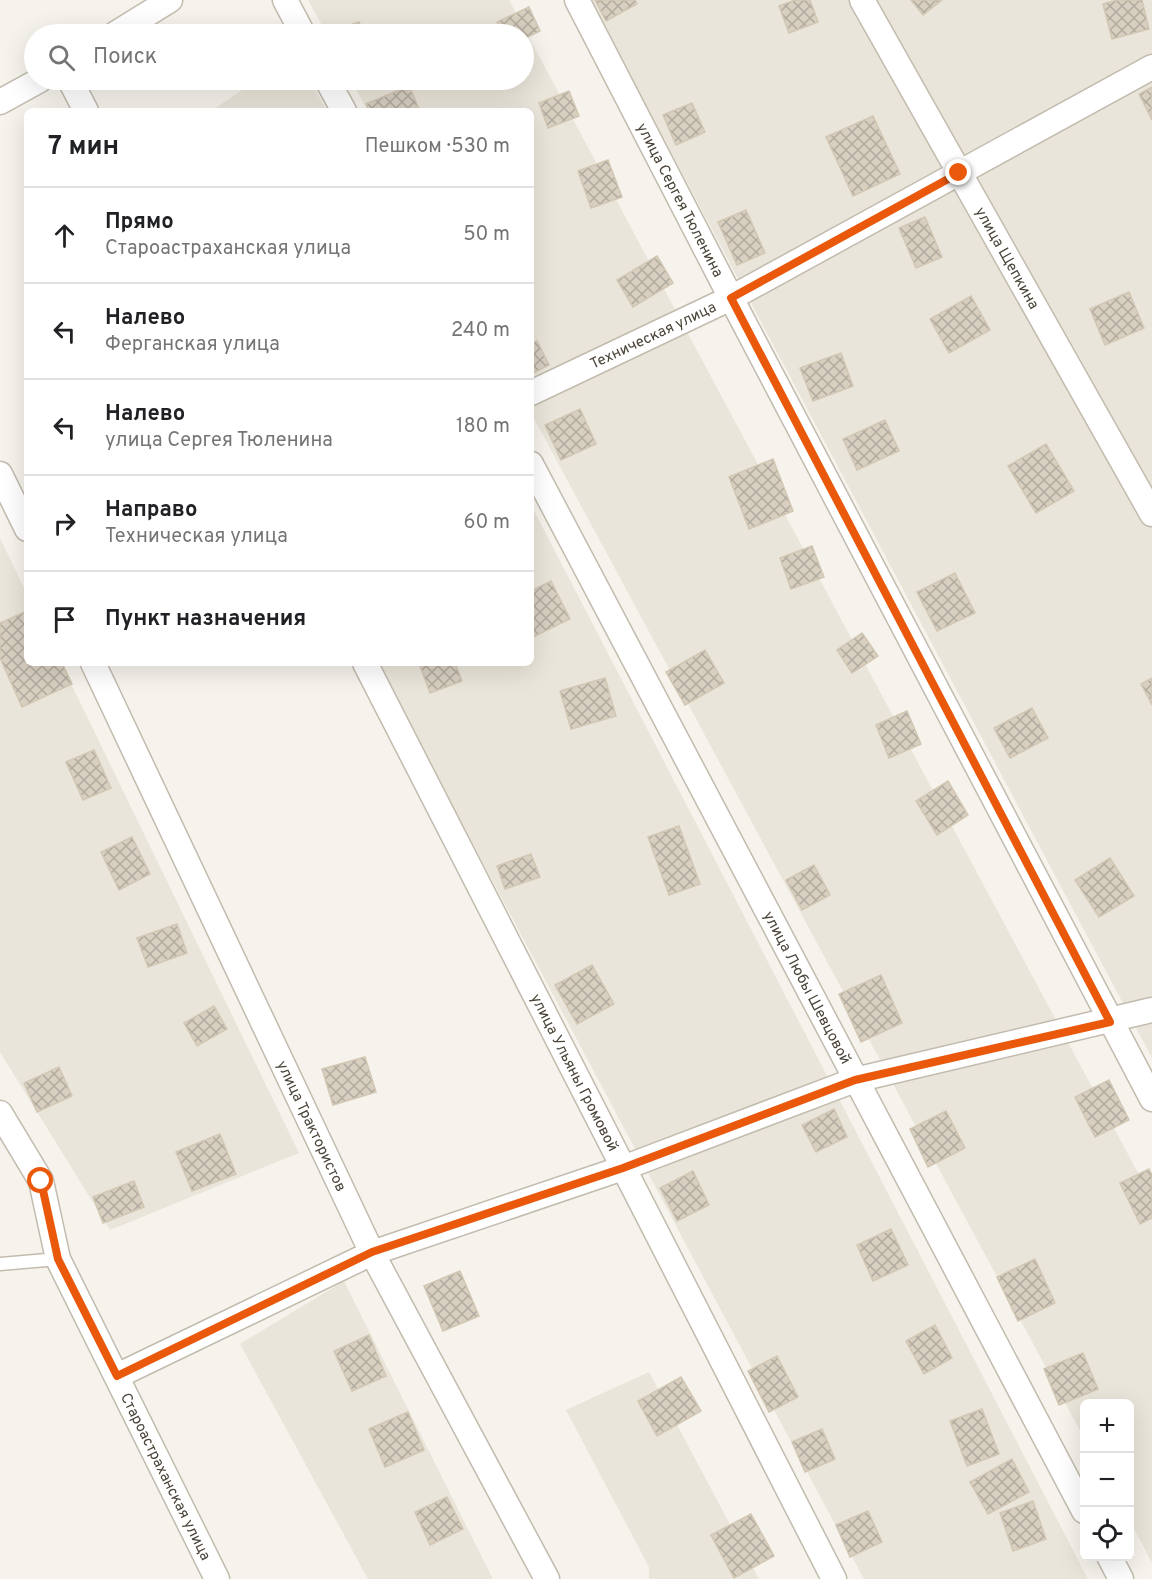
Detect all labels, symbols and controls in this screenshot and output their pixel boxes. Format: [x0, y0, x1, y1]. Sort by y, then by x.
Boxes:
search box [24, 24, 534, 90]
icon: search [45, 41, 78, 74]
text: Поиск [93, 44, 157, 71]
street label: улица Сергея Тюленина [631, 120, 727, 281]
text: 7 мин [48, 131, 119, 164]
text: Пешком · 530 m [365, 134, 510, 160]
route end [945, 159, 971, 185]
street label: улица Щепкина [970, 204, 1043, 313]
text: Прямо [105, 209, 174, 236]
icon: ahead [48, 219, 81, 252]
text: 50 m [463, 222, 510, 248]
text: Староастраханская улица [105, 236, 351, 262]
street label: Техническая улица [588, 298, 720, 374]
text: Налево [105, 305, 185, 332]
icon: left [48, 315, 81, 348]
text: 240 m [451, 318, 510, 344]
text: Ферганская улица [105, 332, 280, 358]
text: Налево [105, 401, 185, 428]
icon: left [48, 411, 81, 444]
text: 180 m [456, 414, 510, 440]
text: улица Сергея Тюленина [105, 428, 333, 454]
text: Направо [105, 497, 197, 524]
icon: right [48, 507, 81, 540]
text: 60 m [464, 510, 510, 536]
text: Техническая улица [105, 524, 288, 550]
icon: arrive [48, 603, 81, 636]
text: Пункт назначения [105, 606, 306, 633]
street label: улица Любы Шевцовой [758, 908, 854, 1068]
street label: улица Ульяны Громовой [525, 991, 622, 1155]
street label: улица Трактористов [271, 1058, 350, 1195]
route start [27, 1167, 53, 1193]
street label: Староастраханская улица [115, 1390, 214, 1564]
map controls [1080, 1399, 1134, 1561]
button: + [1080, 1399, 1134, 1453]
button: − [1080, 1453, 1134, 1507]
button: locate [1080, 1507, 1134, 1561]

